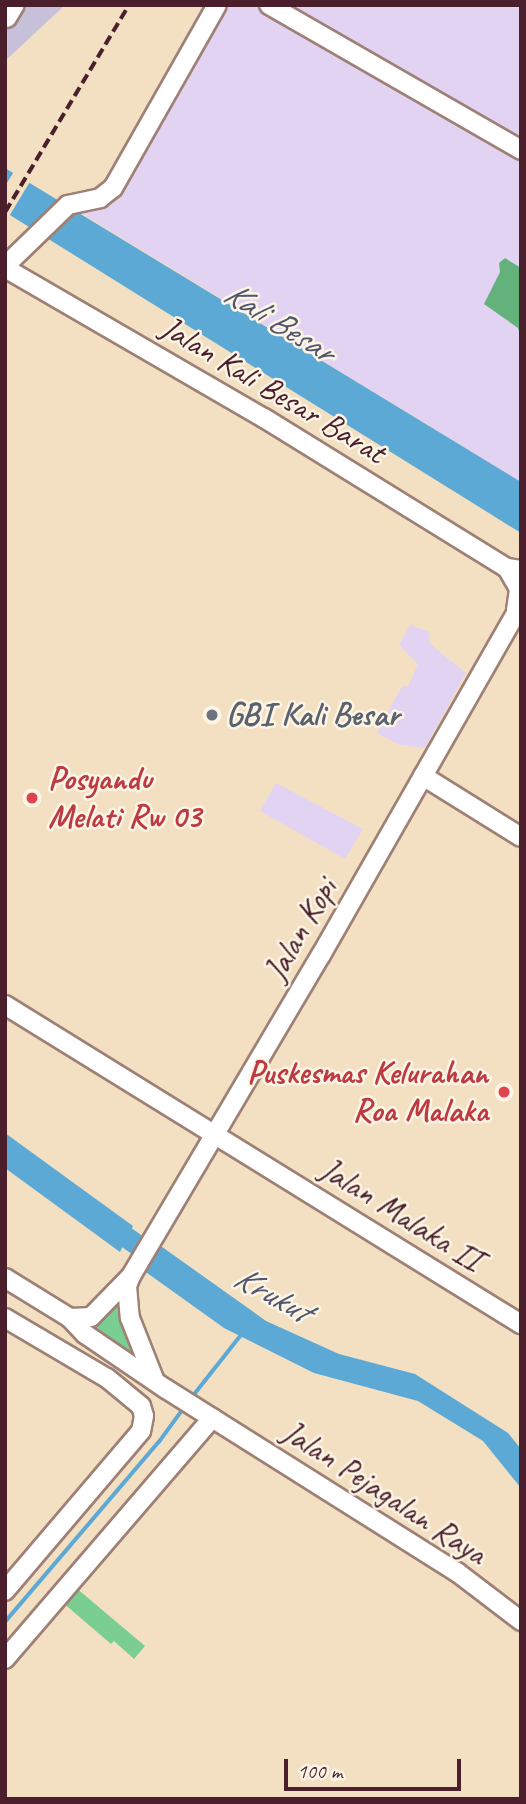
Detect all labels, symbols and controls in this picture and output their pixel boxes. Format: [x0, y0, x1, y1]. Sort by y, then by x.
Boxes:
water label: Kali Besar [217, 272, 341, 372]
street label: Jalan Kali Besar Barat [154, 307, 392, 473]
place label: GBI Kali Besar [226, 695, 397, 735]
marker: GBI Kali Besar [204, 707, 220, 723]
place label: Posyandu Melati Rw 03 [48, 759, 201, 837]
marker: Posyandu Melati Rw 03 [22, 788, 42, 808]
street label: Jalan Kopi [256, 872, 346, 988]
place label: Puskesmas Kelurahan Roa Malaka [247, 1053, 488, 1131]
marker: Puskesmas Kelurahan Roa Malaka [494, 1082, 514, 1102]
street label: Jalan Malaka II [313, 1150, 489, 1280]
water label: Krukut [227, 1256, 317, 1332]
street label: Jalan Pejagalan Raya [275, 1412, 493, 1574]
scale bar [288, 1744, 465, 1788]
text: 100 m [297, 1758, 342, 1784]

